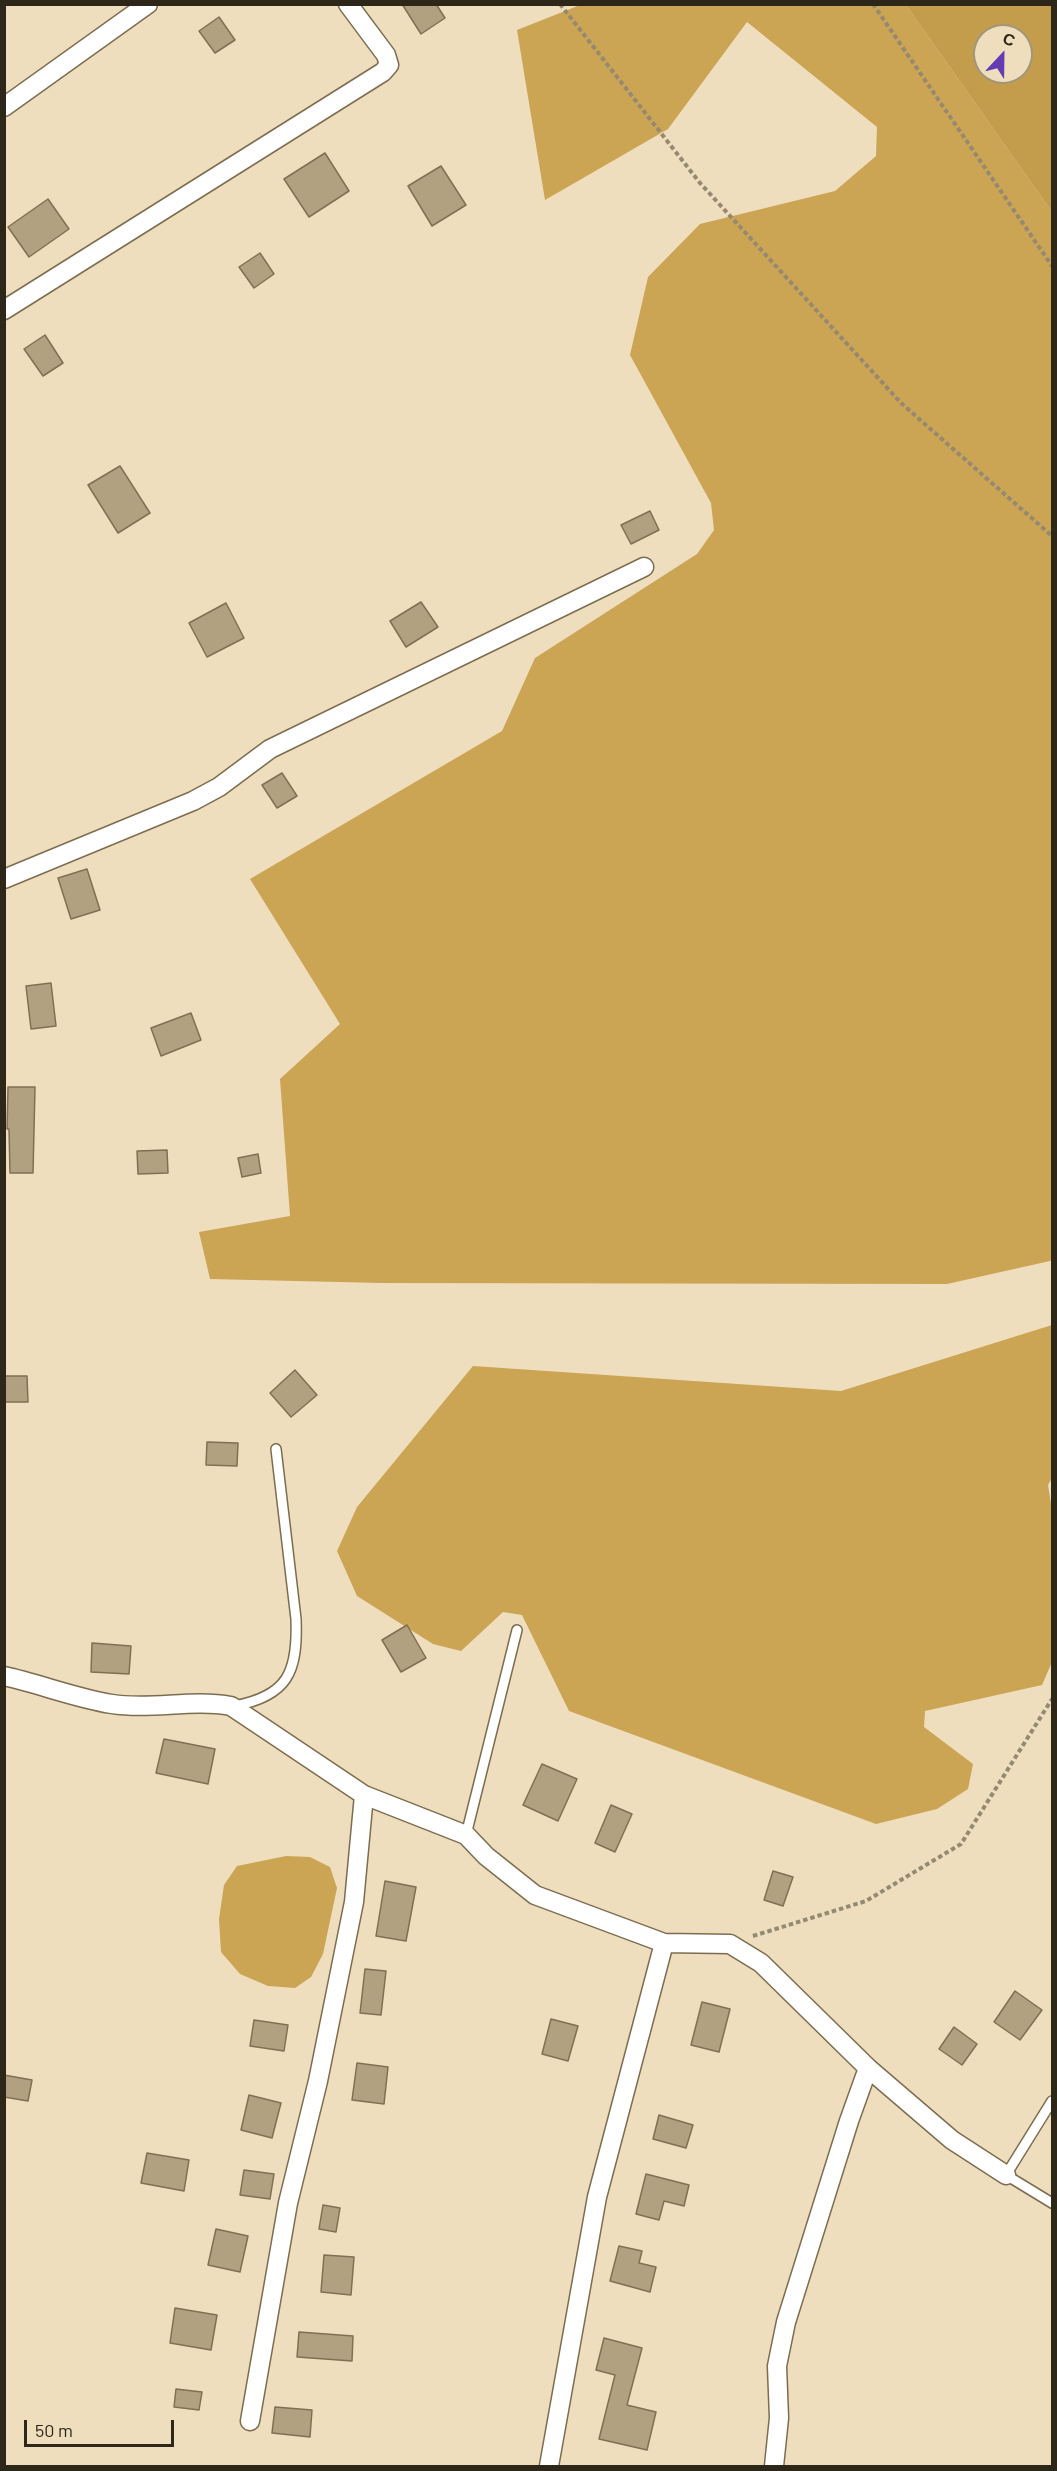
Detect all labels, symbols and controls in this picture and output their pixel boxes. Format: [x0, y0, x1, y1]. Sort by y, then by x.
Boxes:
north arrow [973, 24, 1033, 84]
text: С [1000, 28, 1018, 50]
scale bar [27, 2408, 177, 2446]
text: 50 m [35, 2419, 73, 2441]

